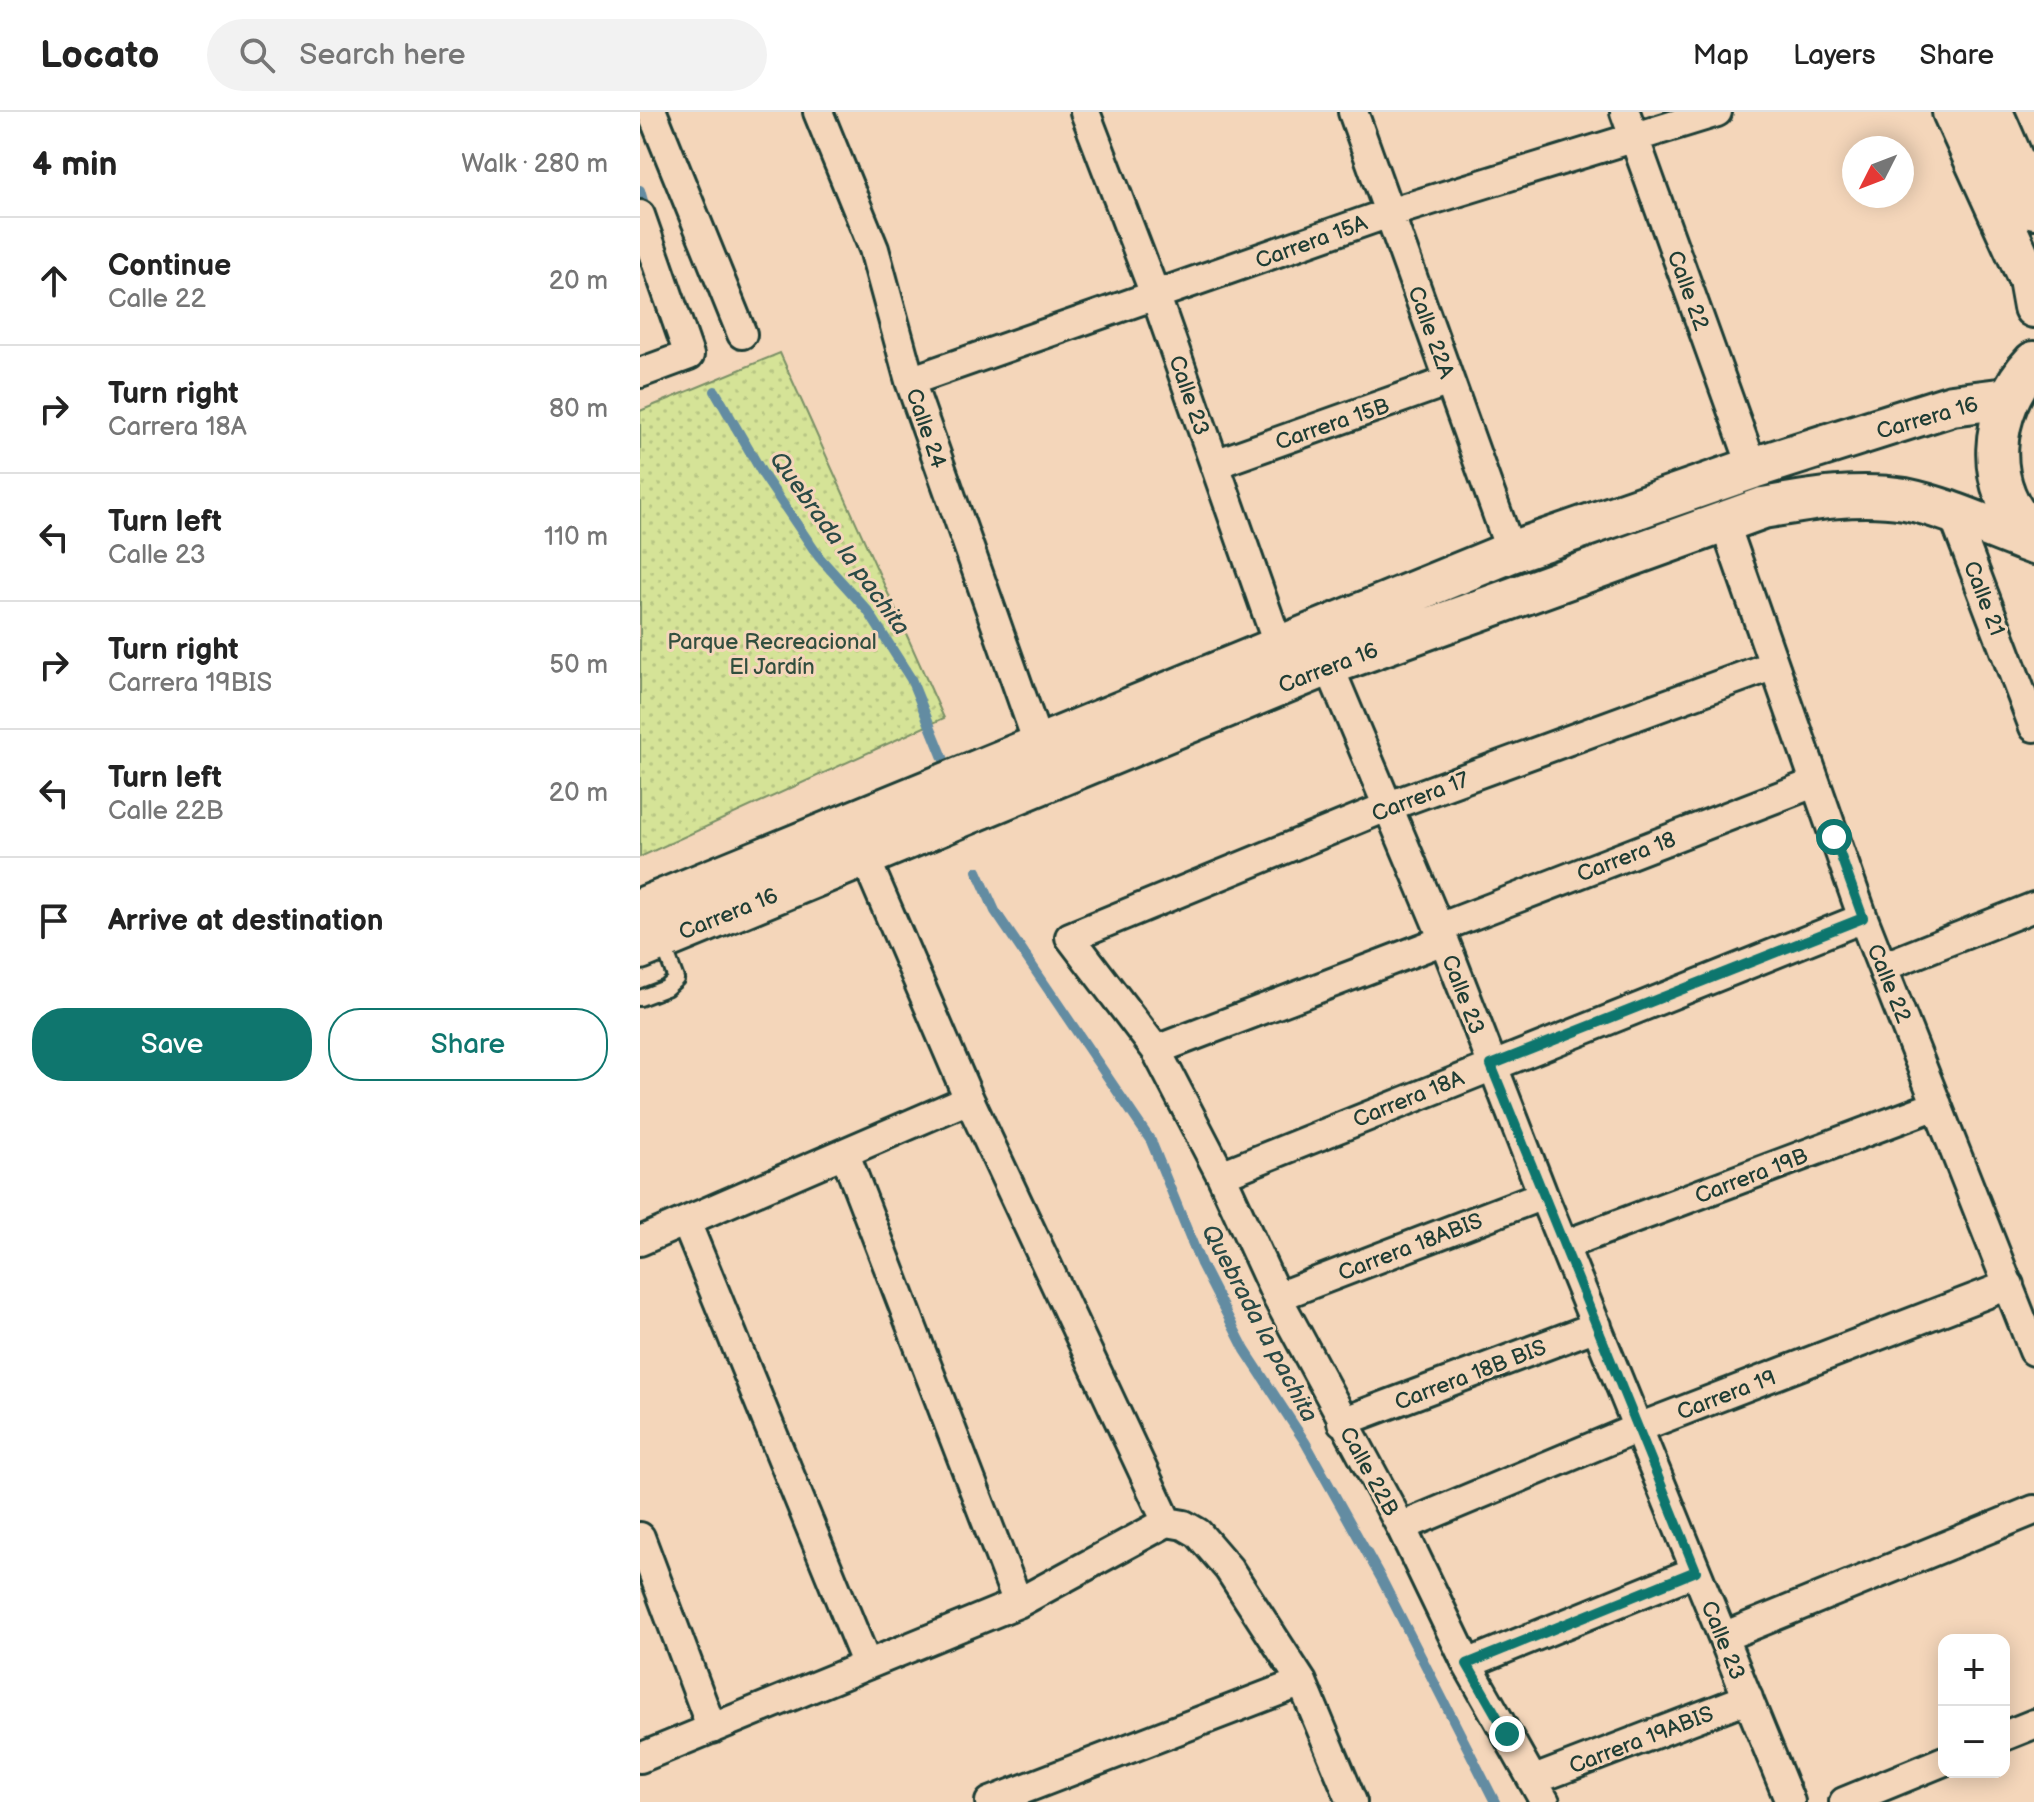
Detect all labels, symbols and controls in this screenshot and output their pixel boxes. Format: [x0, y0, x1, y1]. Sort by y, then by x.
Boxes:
search box [207, 19, 767, 91]
text: Locato [40, 33, 159, 78]
icon: search [235, 33, 279, 77]
text: Search here [299, 37, 466, 73]
text: Map [1693, 39, 1749, 72]
text: Layers [1793, 39, 1876, 72]
text: Share [1920, 39, 1994, 72]
north arrow [1842, 136, 1914, 208]
text: 4 min [32, 144, 118, 185]
text: Walk · 280 m [461, 149, 608, 180]
street label: Carrera 15A [1252, 210, 1372, 275]
street label: Calle 22 [1661, 247, 1714, 334]
text: Continue [108, 248, 231, 284]
icon: ahead [32, 259, 76, 303]
text: 20 m [549, 266, 608, 297]
street label: Calle 22A [1401, 283, 1460, 383]
text: Calle 22 [108, 284, 206, 315]
street label: Calle 23 [1162, 352, 1215, 439]
text: Turn right [108, 376, 239, 412]
street label: Calle 24 [899, 385, 952, 473]
icon: right [32, 387, 76, 431]
street label: Carrera 16 [1873, 391, 1981, 446]
street label: Carrera 15B [1272, 392, 1393, 457]
text: 80 m [549, 394, 608, 425]
text: Carrera 18A [108, 412, 247, 443]
water label: Quebrada la pachita [763, 446, 916, 641]
text: Turn left [108, 504, 222, 540]
icon: left [32, 515, 76, 559]
text: 110 m [544, 522, 608, 553]
text: Calle 23 [108, 540, 206, 571]
street label: Calle 21 [1957, 557, 2010, 640]
park label: Parque Recreacional El Jardín [667, 629, 877, 681]
text: Turn right [108, 632, 239, 668]
street label: Carrera 16 [1275, 637, 1382, 700]
icon: right [32, 643, 76, 687]
text: 50 m [549, 650, 608, 681]
text: Carrera 19BIS [108, 668, 272, 699]
text: Turn left [108, 760, 222, 796]
street label: Carrera 17 [1368, 766, 1473, 828]
icon: left [32, 771, 76, 815]
text: 20 m [549, 778, 608, 809]
text: Calle 22B [108, 796, 224, 827]
route start [1816, 819, 1852, 855]
street label: Carrera 18 [1573, 826, 1680, 889]
street label: Carrera 16 [675, 882, 782, 946]
icon: arrive [32, 899, 76, 943]
text: Arrive at destination [108, 903, 384, 939]
street label: Calle 22 [1861, 940, 1917, 1027]
street label: Calle 23 [1435, 951, 1490, 1038]
button: Save [32, 1008, 312, 1081]
button: Share [328, 1008, 608, 1081]
street label: Carrera 18A [1349, 1065, 1468, 1134]
street label: Carrera 19B [1691, 1143, 1812, 1210]
street label: Carrera 18ABIS [1335, 1207, 1487, 1287]
water label: Quebrada la pachita [1195, 1219, 1324, 1427]
street label: Carrera 18B BIS [1391, 1334, 1550, 1417]
street label: Carrera 19 [1673, 1364, 1780, 1427]
street label: Calle 22B [1333, 1422, 1404, 1521]
street label: Calle 23 [1695, 1597, 1751, 1684]
map controls [1938, 1634, 2010, 1778]
button: + [1938, 1634, 2010, 1706]
street label: Carrera 19ABIS [1566, 1700, 1717, 1780]
button: − [1938, 1706, 2010, 1778]
route end [1489, 1716, 1525, 1752]

